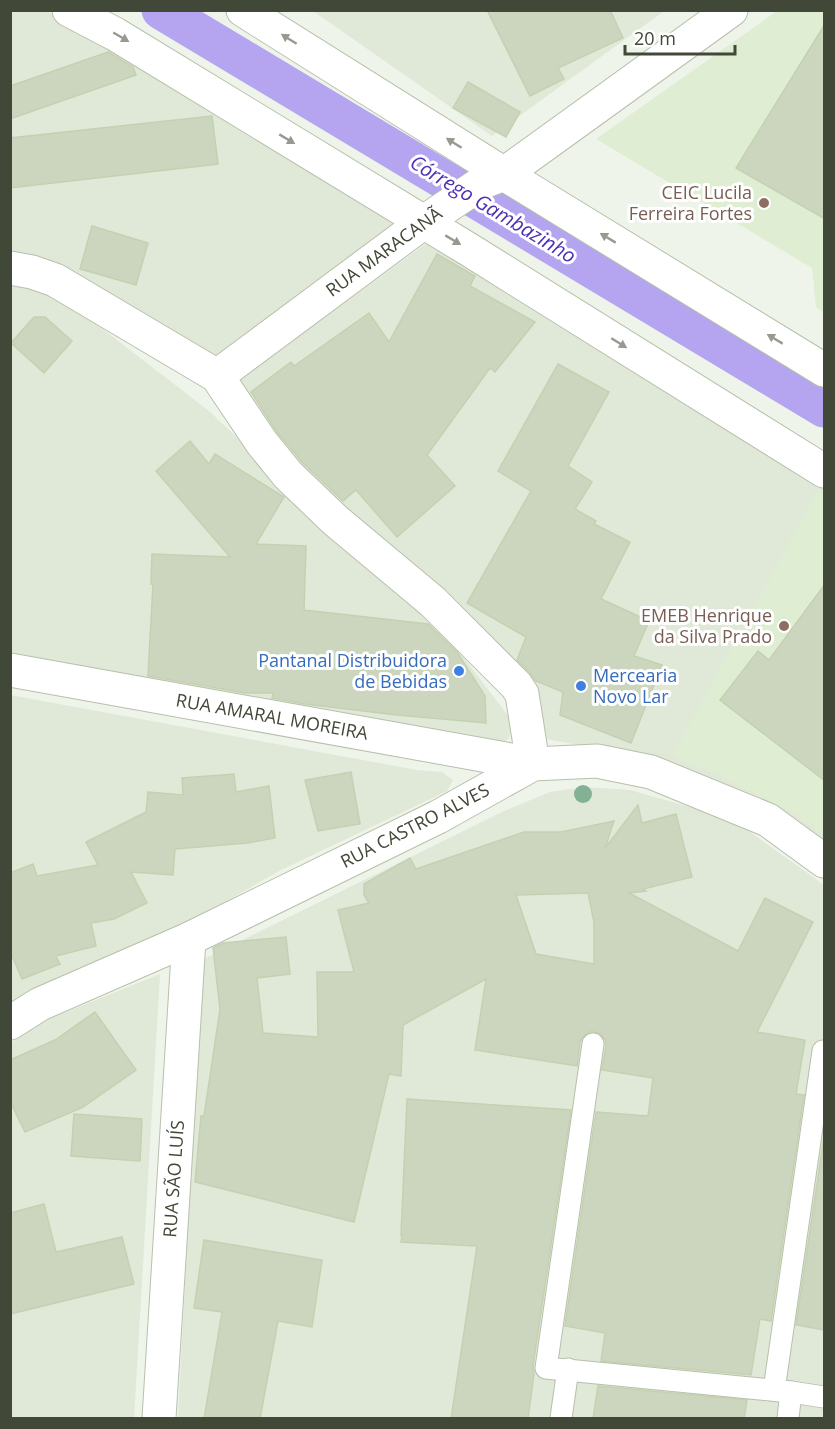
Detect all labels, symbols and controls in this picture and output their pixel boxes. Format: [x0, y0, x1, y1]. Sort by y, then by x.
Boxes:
scale bar [625, 18, 734, 56]
text: 20 m [634, 26, 676, 50]
one-way arrow [113, 32, 130, 42]
one-way arrow [281, 34, 297, 45]
one-way arrow [279, 133, 295, 144]
one-way arrow [446, 137, 462, 148]
water label: Córrego Gambazinho [405, 148, 581, 269]
place label: CEIC Lucila Ferreira Fortes [629, 180, 752, 225]
marker: CEIC Lucila Ferreira Fortes [757, 196, 771, 210]
street label: RUA MARACANÃ [321, 201, 447, 301]
one-way arrow [600, 232, 616, 243]
one-way arrow [445, 235, 462, 246]
one-way arrow [767, 334, 783, 345]
one-way arrow [611, 338, 627, 349]
place label: EMEB Henrique da Silva Prado [641, 603, 772, 648]
marker: EMEB Henrique da Silva Prado [777, 619, 791, 633]
place label: Pantanal Distribuidora de Bebidas [258, 648, 447, 693]
place label: Mercearia Novo Lar [593, 663, 677, 708]
marker: Pantanal Distribuidora de Bebidas [452, 664, 466, 678]
marker: Mercearia Novo Lar [574, 679, 588, 693]
street label: RUA AMARAL MOREIRA [174, 687, 371, 745]
street label: RUA CASTRO ALVES [336, 777, 493, 873]
street label: RUA SÃO LUÍS [157, 1119, 189, 1238]

